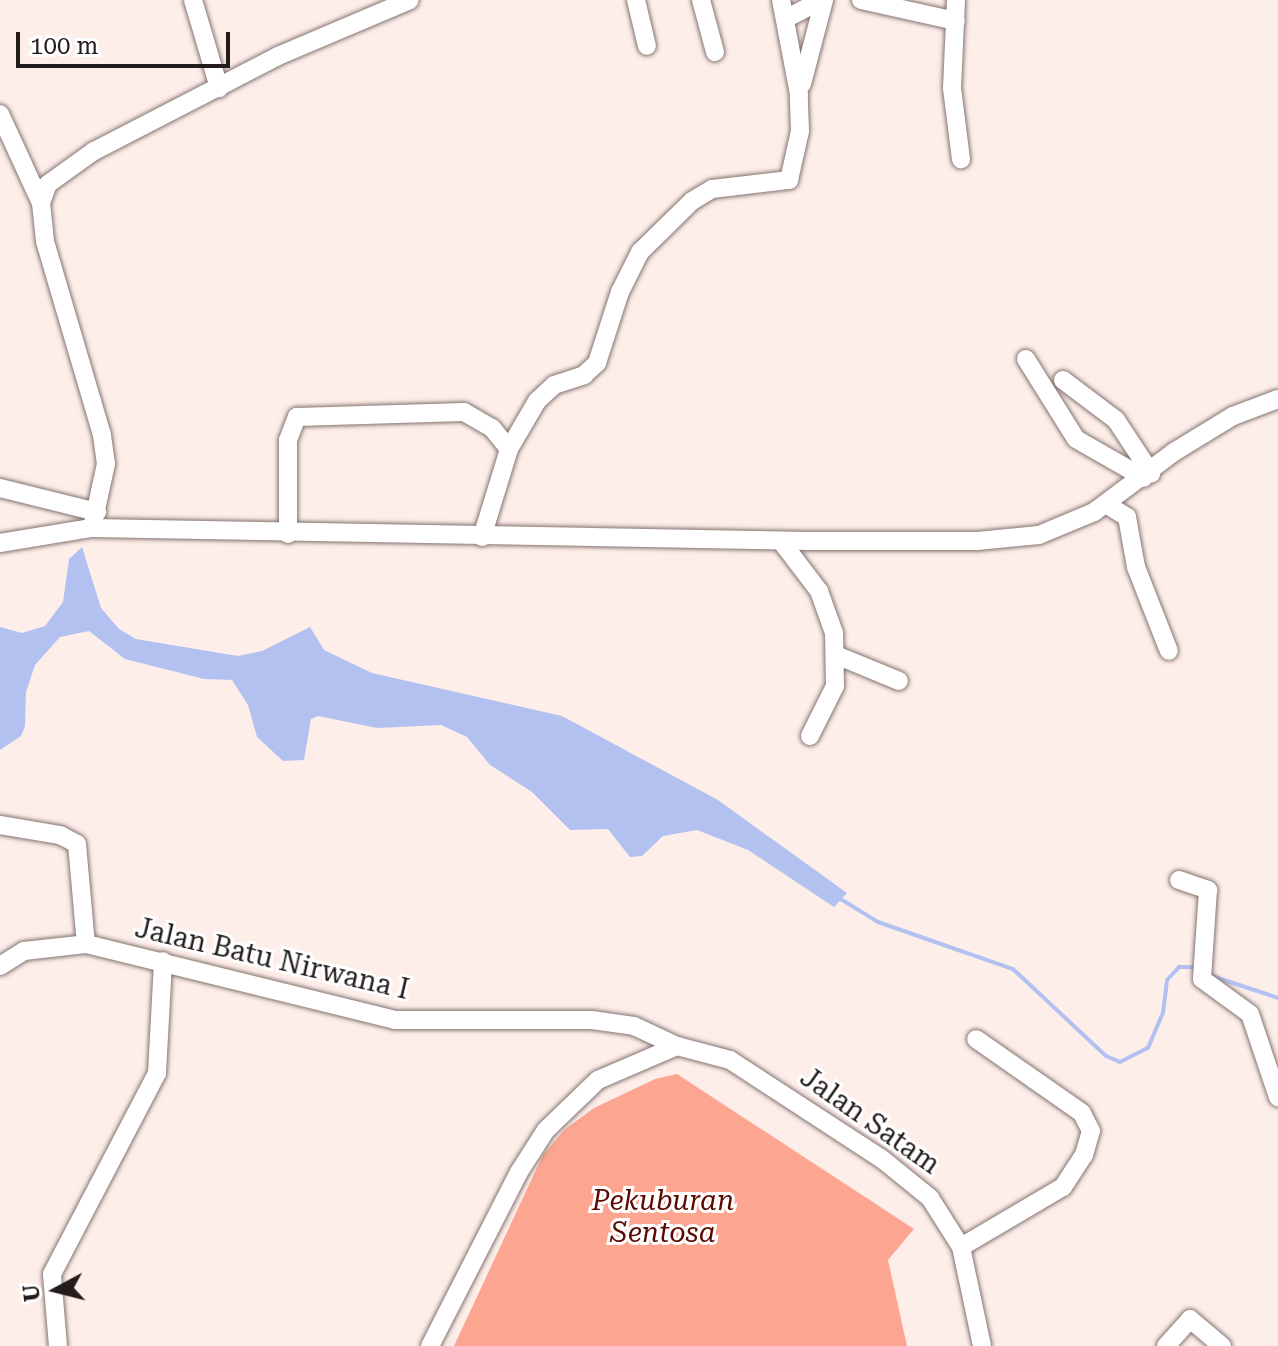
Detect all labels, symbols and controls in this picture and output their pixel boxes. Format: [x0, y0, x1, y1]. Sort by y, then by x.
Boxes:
scale bar [20, 16, 234, 66]
text: 100 m [30, 32, 98, 60]
street label: Jalan Batu Nirwana I [132, 911, 412, 1007]
street label: Jalan Satam [794, 1061, 946, 1181]
park label: Pekuburan Sentosa [592, 1184, 734, 1250]
north arrow [16, 1250, 96, 1330]
text: U [18, 1283, 45, 1303]

